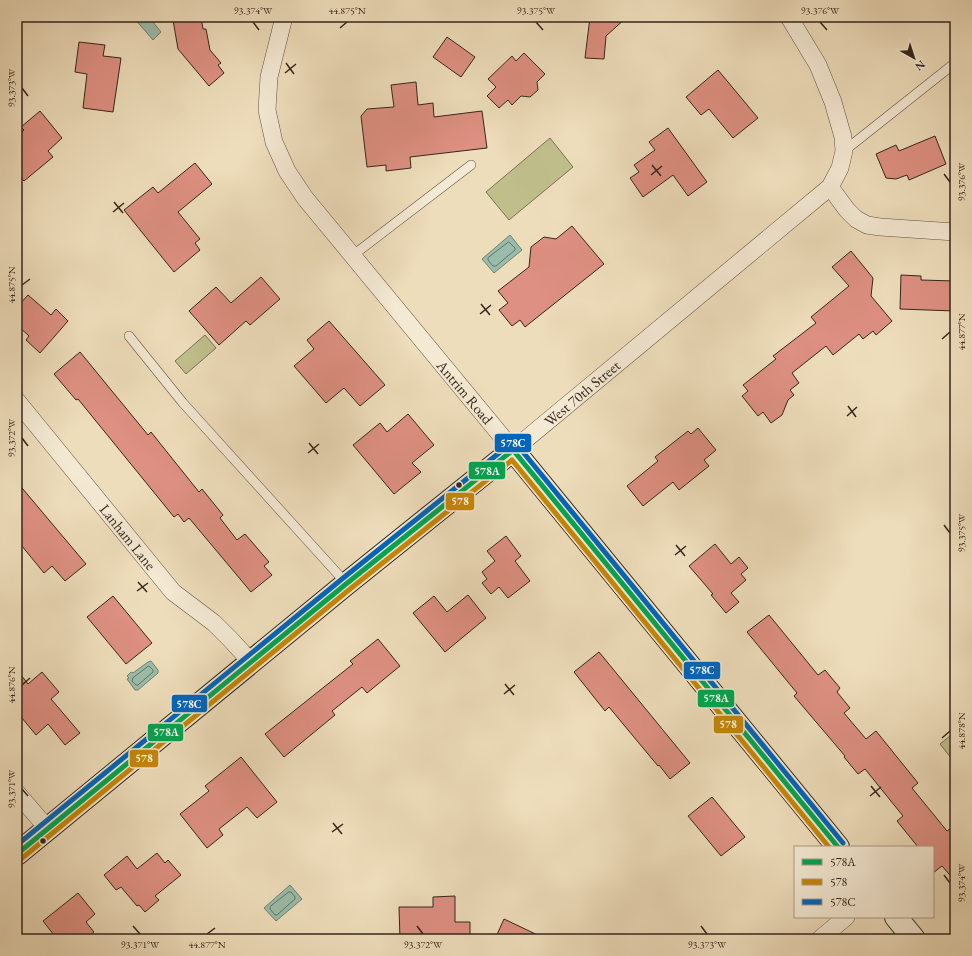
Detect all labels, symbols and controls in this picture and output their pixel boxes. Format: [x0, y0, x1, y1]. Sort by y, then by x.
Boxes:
text: 93.374°W [234, 4, 273, 17]
text: 44.875°N [328, 4, 366, 17]
text: 93.375°W [517, 4, 556, 17]
text: 93.376°W [801, 4, 840, 17]
north arrow [894, 38, 934, 78]
text: N [912, 58, 928, 74]
text: 93.373°W [5, 68, 18, 107]
text: 93.376°W [955, 162, 968, 201]
text: 44.875°N [5, 266, 18, 304]
text: 44.877°N [955, 313, 968, 351]
street label: Antrim Road [432, 355, 498, 428]
street label: West 70th Street [540, 356, 624, 430]
text: 93.372°W [5, 418, 18, 457]
line badge: 578C [494, 433, 532, 453]
text: 578C [500, 436, 526, 450]
line badge: 578A [468, 461, 506, 480]
text: 578A [474, 464, 500, 478]
unlabelled marker [454, 480, 464, 490]
line badge: 578 [445, 492, 475, 511]
text: 578 [451, 494, 469, 508]
street label: Lanham Lane [96, 500, 161, 574]
text: 93.375°W [955, 513, 968, 552]
line badge: 578C [683, 661, 721, 680]
text: 578C [689, 663, 715, 677]
text: 44.876°N [5, 666, 18, 704]
line badge: 578A [697, 689, 735, 708]
text: 578A [703, 691, 729, 705]
line badge: 578C [171, 694, 208, 713]
text: 578C [176, 697, 202, 711]
text: 44.878°N [955, 712, 968, 750]
line badge: 578 [713, 715, 744, 734]
text: 578 [719, 717, 737, 731]
line badge: 578A [147, 723, 184, 742]
text: 578A [153, 725, 179, 739]
line badge: 578 [129, 749, 159, 768]
text: 578 [135, 751, 153, 765]
text: 93.371°W [5, 769, 18, 808]
unlabelled marker [38, 836, 48, 846]
legend [794, 846, 934, 918]
text: 578A [830, 854, 856, 870]
text: 93.374°W [955, 863, 968, 902]
text: 578 [830, 874, 848, 890]
text: 578C [830, 894, 856, 910]
text: 93.371°W [121, 938, 160, 951]
text: 44.877°N [188, 938, 226, 951]
text: 93.372°W [404, 938, 443, 951]
text: 93.373°W [688, 938, 727, 951]

